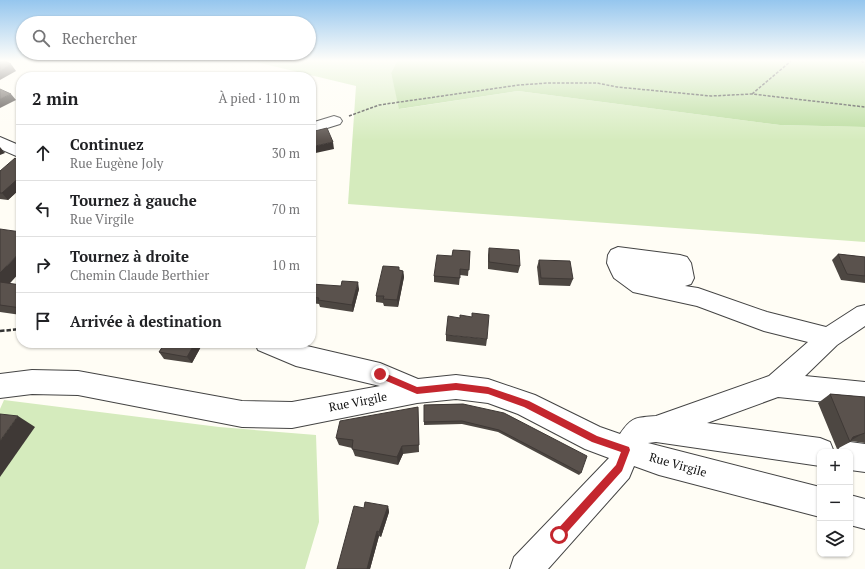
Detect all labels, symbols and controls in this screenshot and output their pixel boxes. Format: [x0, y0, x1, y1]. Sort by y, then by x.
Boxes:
search box [16, 16, 316, 60]
icon: search [30, 27, 52, 49]
text: Rechercher [62, 28, 137, 48]
text: 2 min [32, 87, 79, 110]
text: À pied · 110 m [219, 89, 300, 107]
text: Continuez [70, 134, 144, 154]
icon: ahead [32, 142, 54, 164]
text: 30 m [272, 144, 300, 162]
text: Rue Eugène Joly [70, 154, 163, 172]
text: Tournez à gauche [70, 190, 197, 210]
icon: left [32, 198, 54, 220]
text: 70 m [272, 200, 300, 218]
text: Rue Virgile [70, 210, 134, 228]
text: Tournez à droite [70, 246, 189, 266]
icon: right [32, 254, 54, 276]
text: 10 m [272, 256, 300, 274]
text: Chemin Claude Berthier [70, 266, 209, 284]
icon: arrive [32, 310, 54, 332]
text: Arrivée à destination [70, 311, 222, 331]
route end [371, 365, 389, 383]
street label: Rue Virgile [327, 389, 388, 415]
street label: Rue Virgile [648, 449, 709, 480]
map controls [817, 449, 853, 557]
button: + [817, 449, 853, 485]
button: − [817, 485, 853, 521]
button: layers [817, 521, 853, 557]
route start [550, 526, 568, 544]

